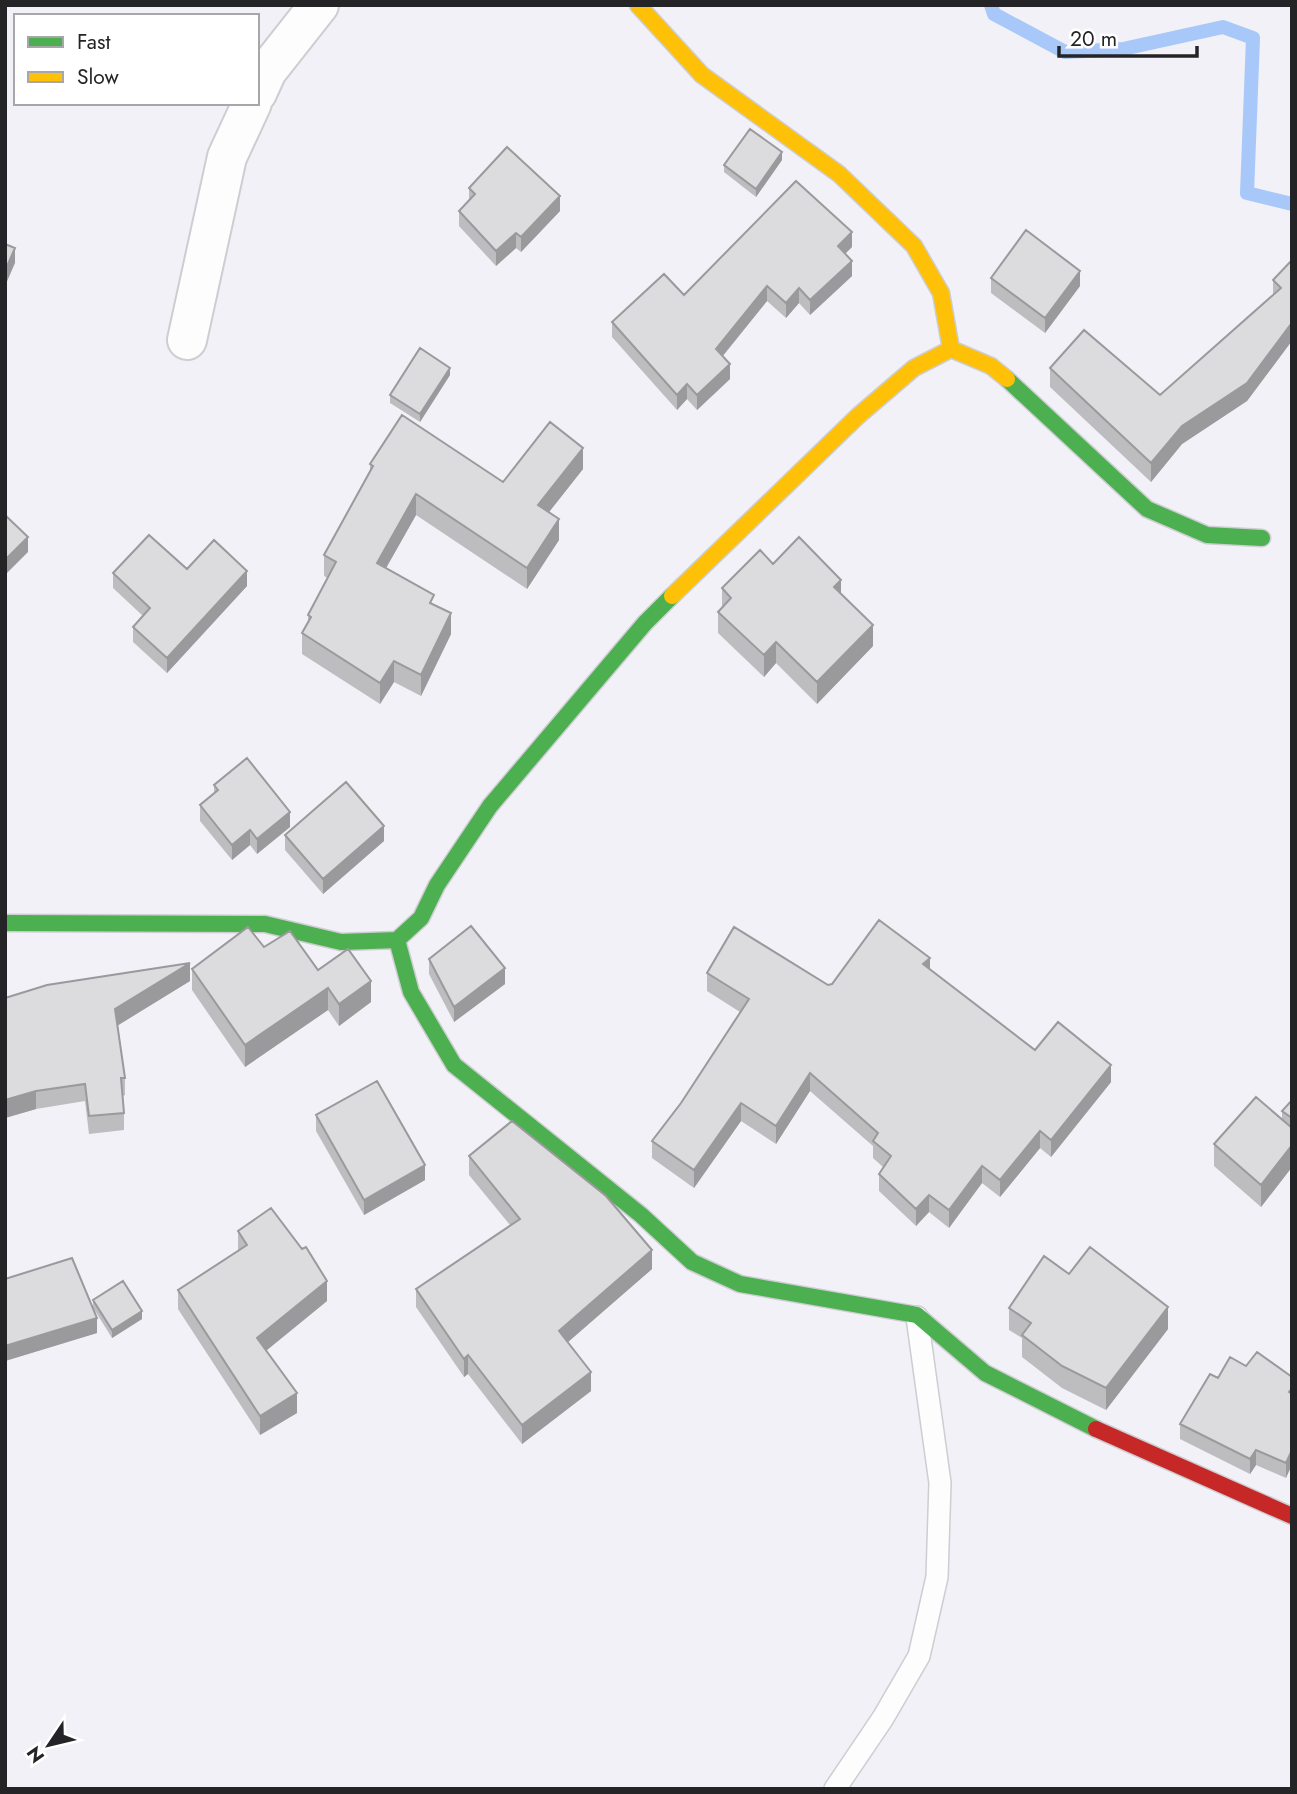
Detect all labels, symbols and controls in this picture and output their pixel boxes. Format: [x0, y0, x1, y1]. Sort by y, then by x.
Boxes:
legend [14, 14, 259, 105]
scale bar [1059, 14, 1197, 58]
text: 20 m [1070, 24, 1117, 54]
text: Fast [77, 27, 110, 57]
text: Slow [77, 62, 119, 92]
north arrow [14, 1710, 84, 1780]
text: N [20, 1741, 51, 1768]

